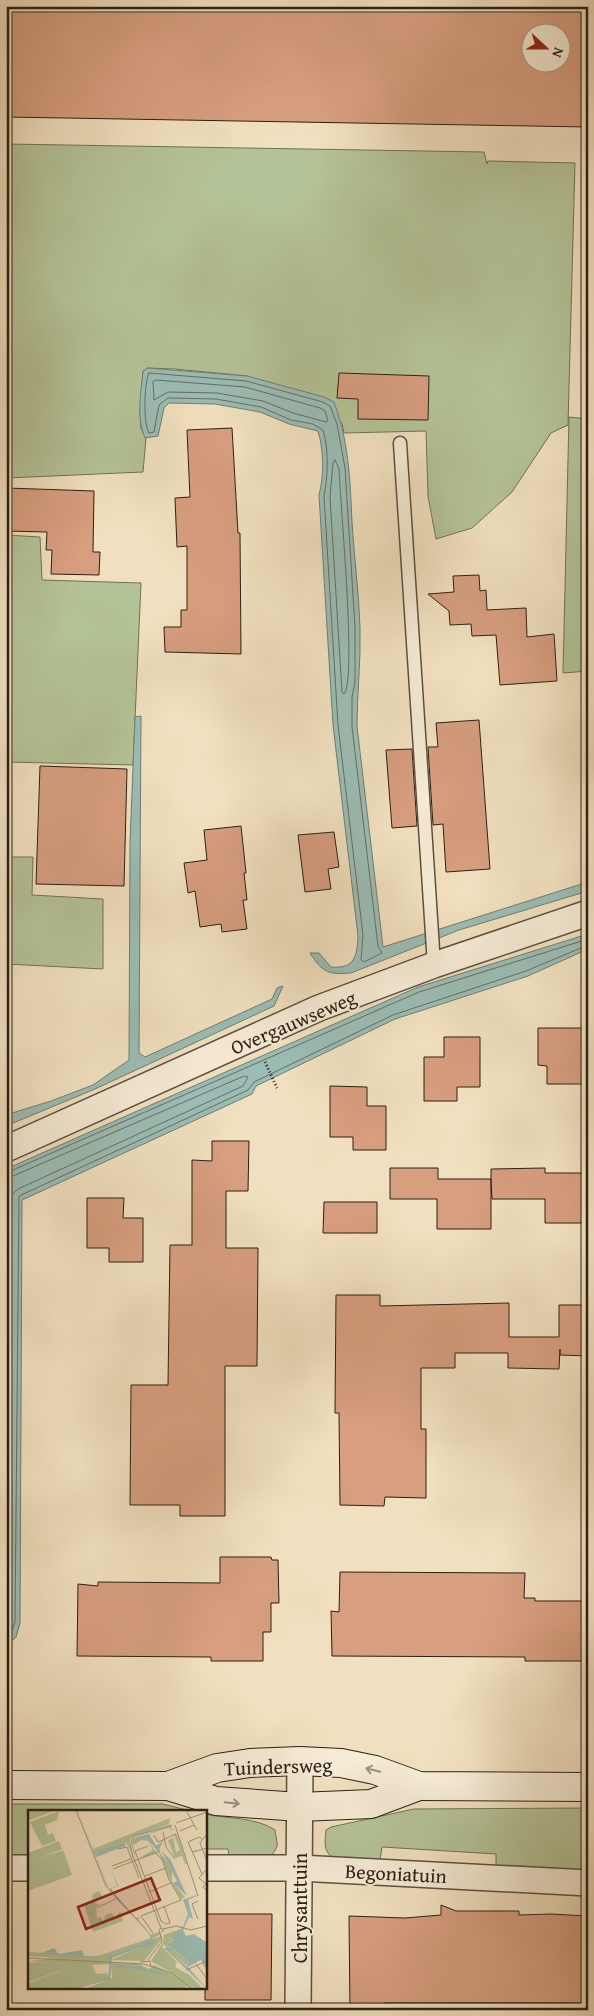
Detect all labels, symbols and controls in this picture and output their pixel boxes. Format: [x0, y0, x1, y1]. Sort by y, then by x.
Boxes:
north arrow [522, 22, 572, 72]
text: N [547, 45, 569, 61]
street label: Overgauwseweg [226, 982, 360, 1062]
street label: Tuindersweg [223, 1750, 333, 1782]
one-way arrow [365, 1765, 381, 1774]
one-way arrow [223, 1798, 239, 1808]
inset map [28, 1810, 206, 1988]
street label: Chrysanttuin [285, 1853, 314, 1963]
street label: Begoniatuin [344, 1856, 448, 1890]

